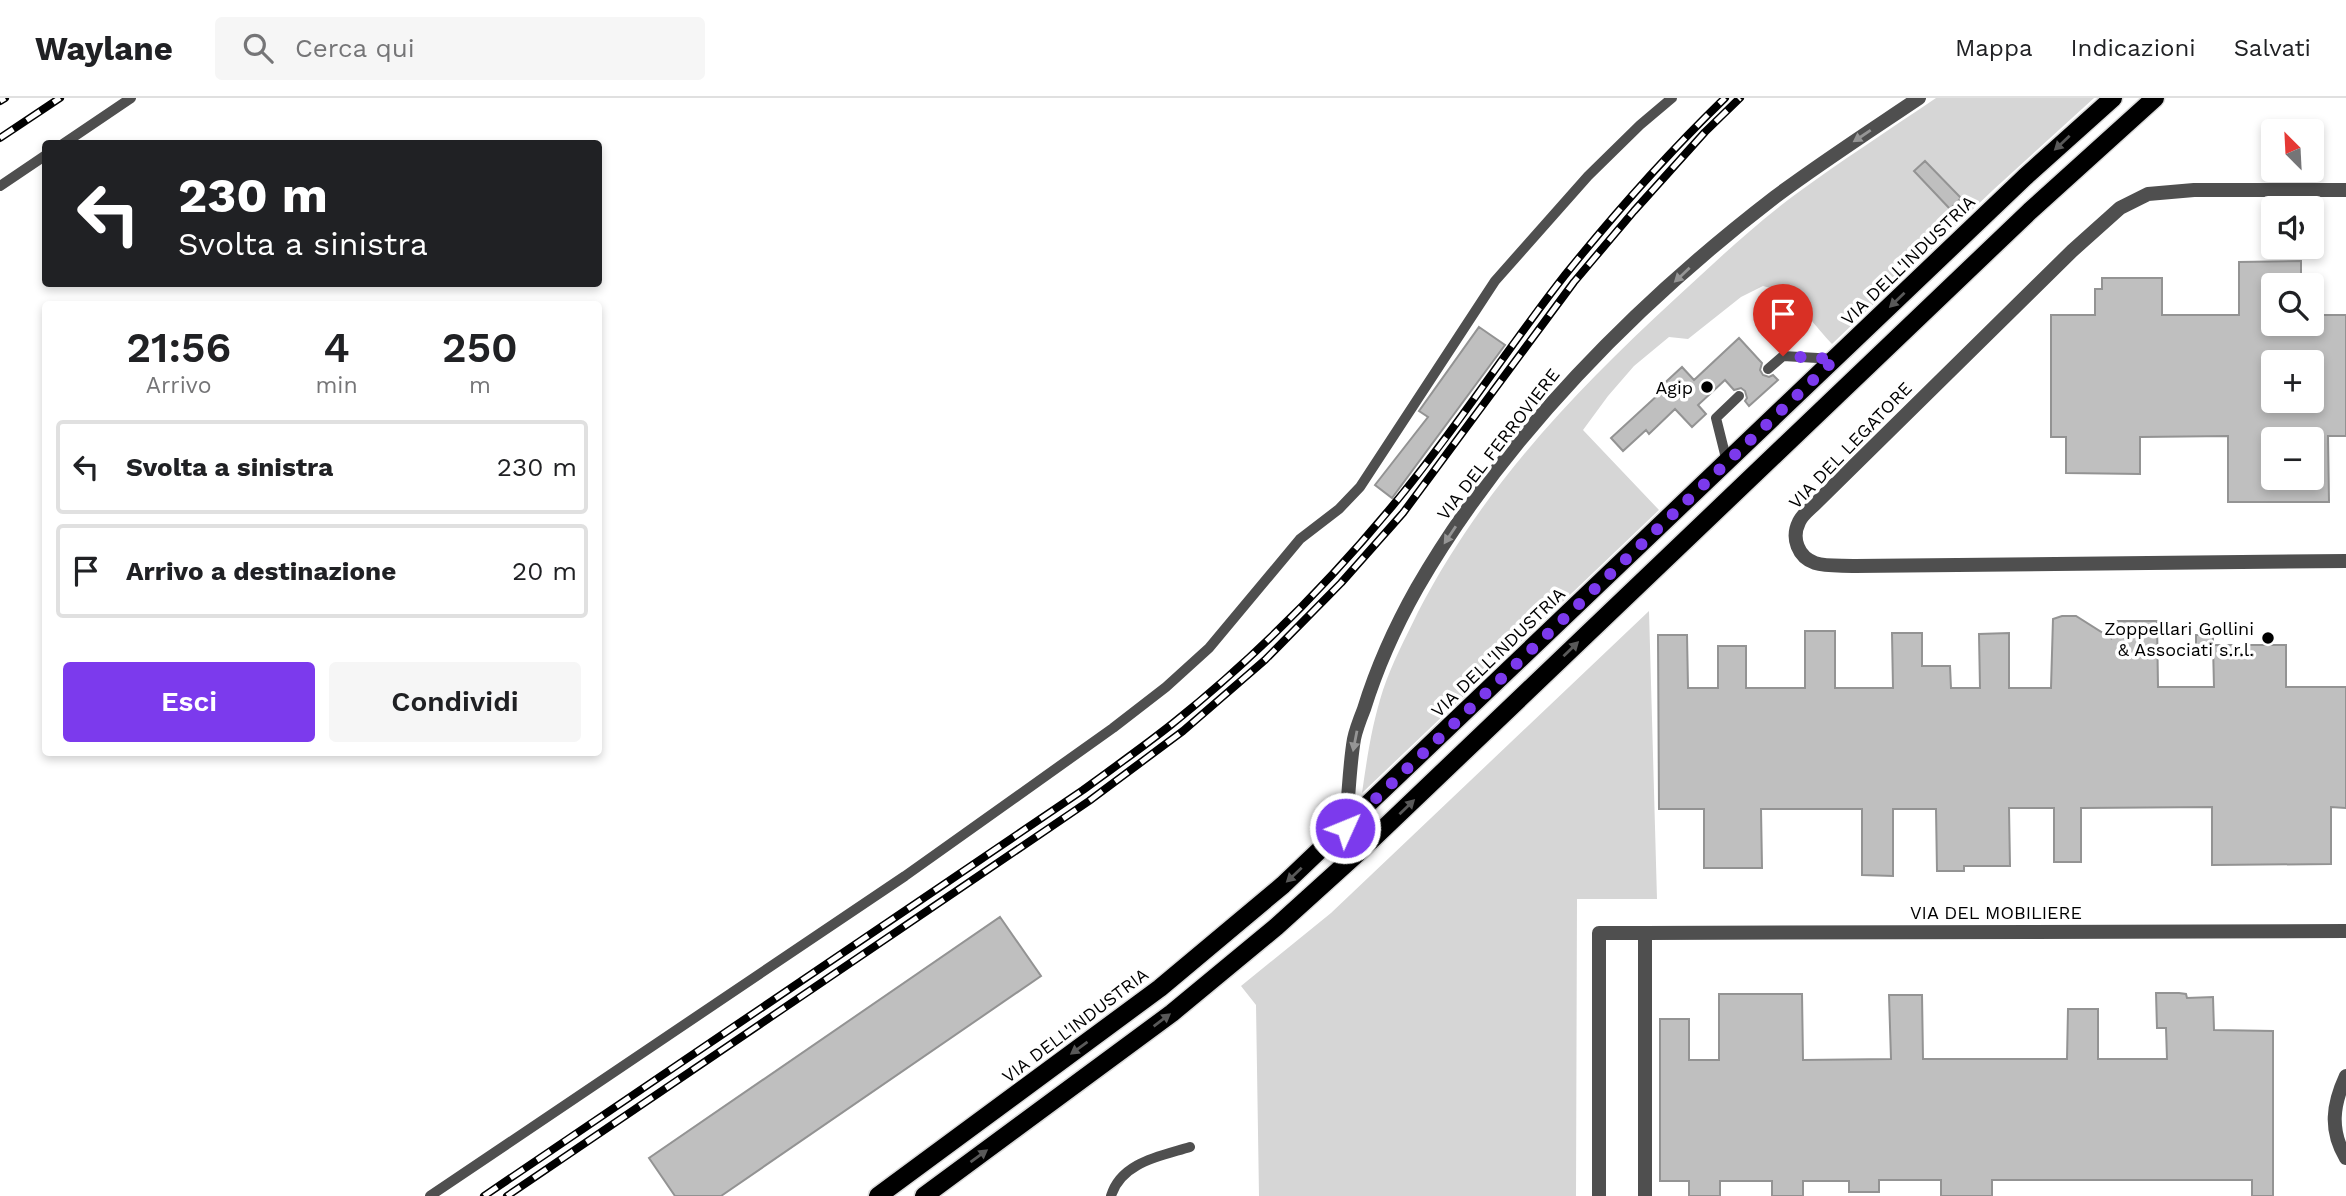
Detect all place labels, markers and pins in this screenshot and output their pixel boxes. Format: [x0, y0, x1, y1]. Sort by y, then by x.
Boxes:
pin [1753, 284, 1813, 356]
place label: Agip [1655, 377, 1693, 398]
marker: Agip [1699, 379, 1715, 395]
place label: Zoppellari Gollini & Associati s.r.l. [2104, 618, 2254, 660]
marker: Zoppellari Gollini & Associati s.r.l. [2260, 630, 2276, 646]

